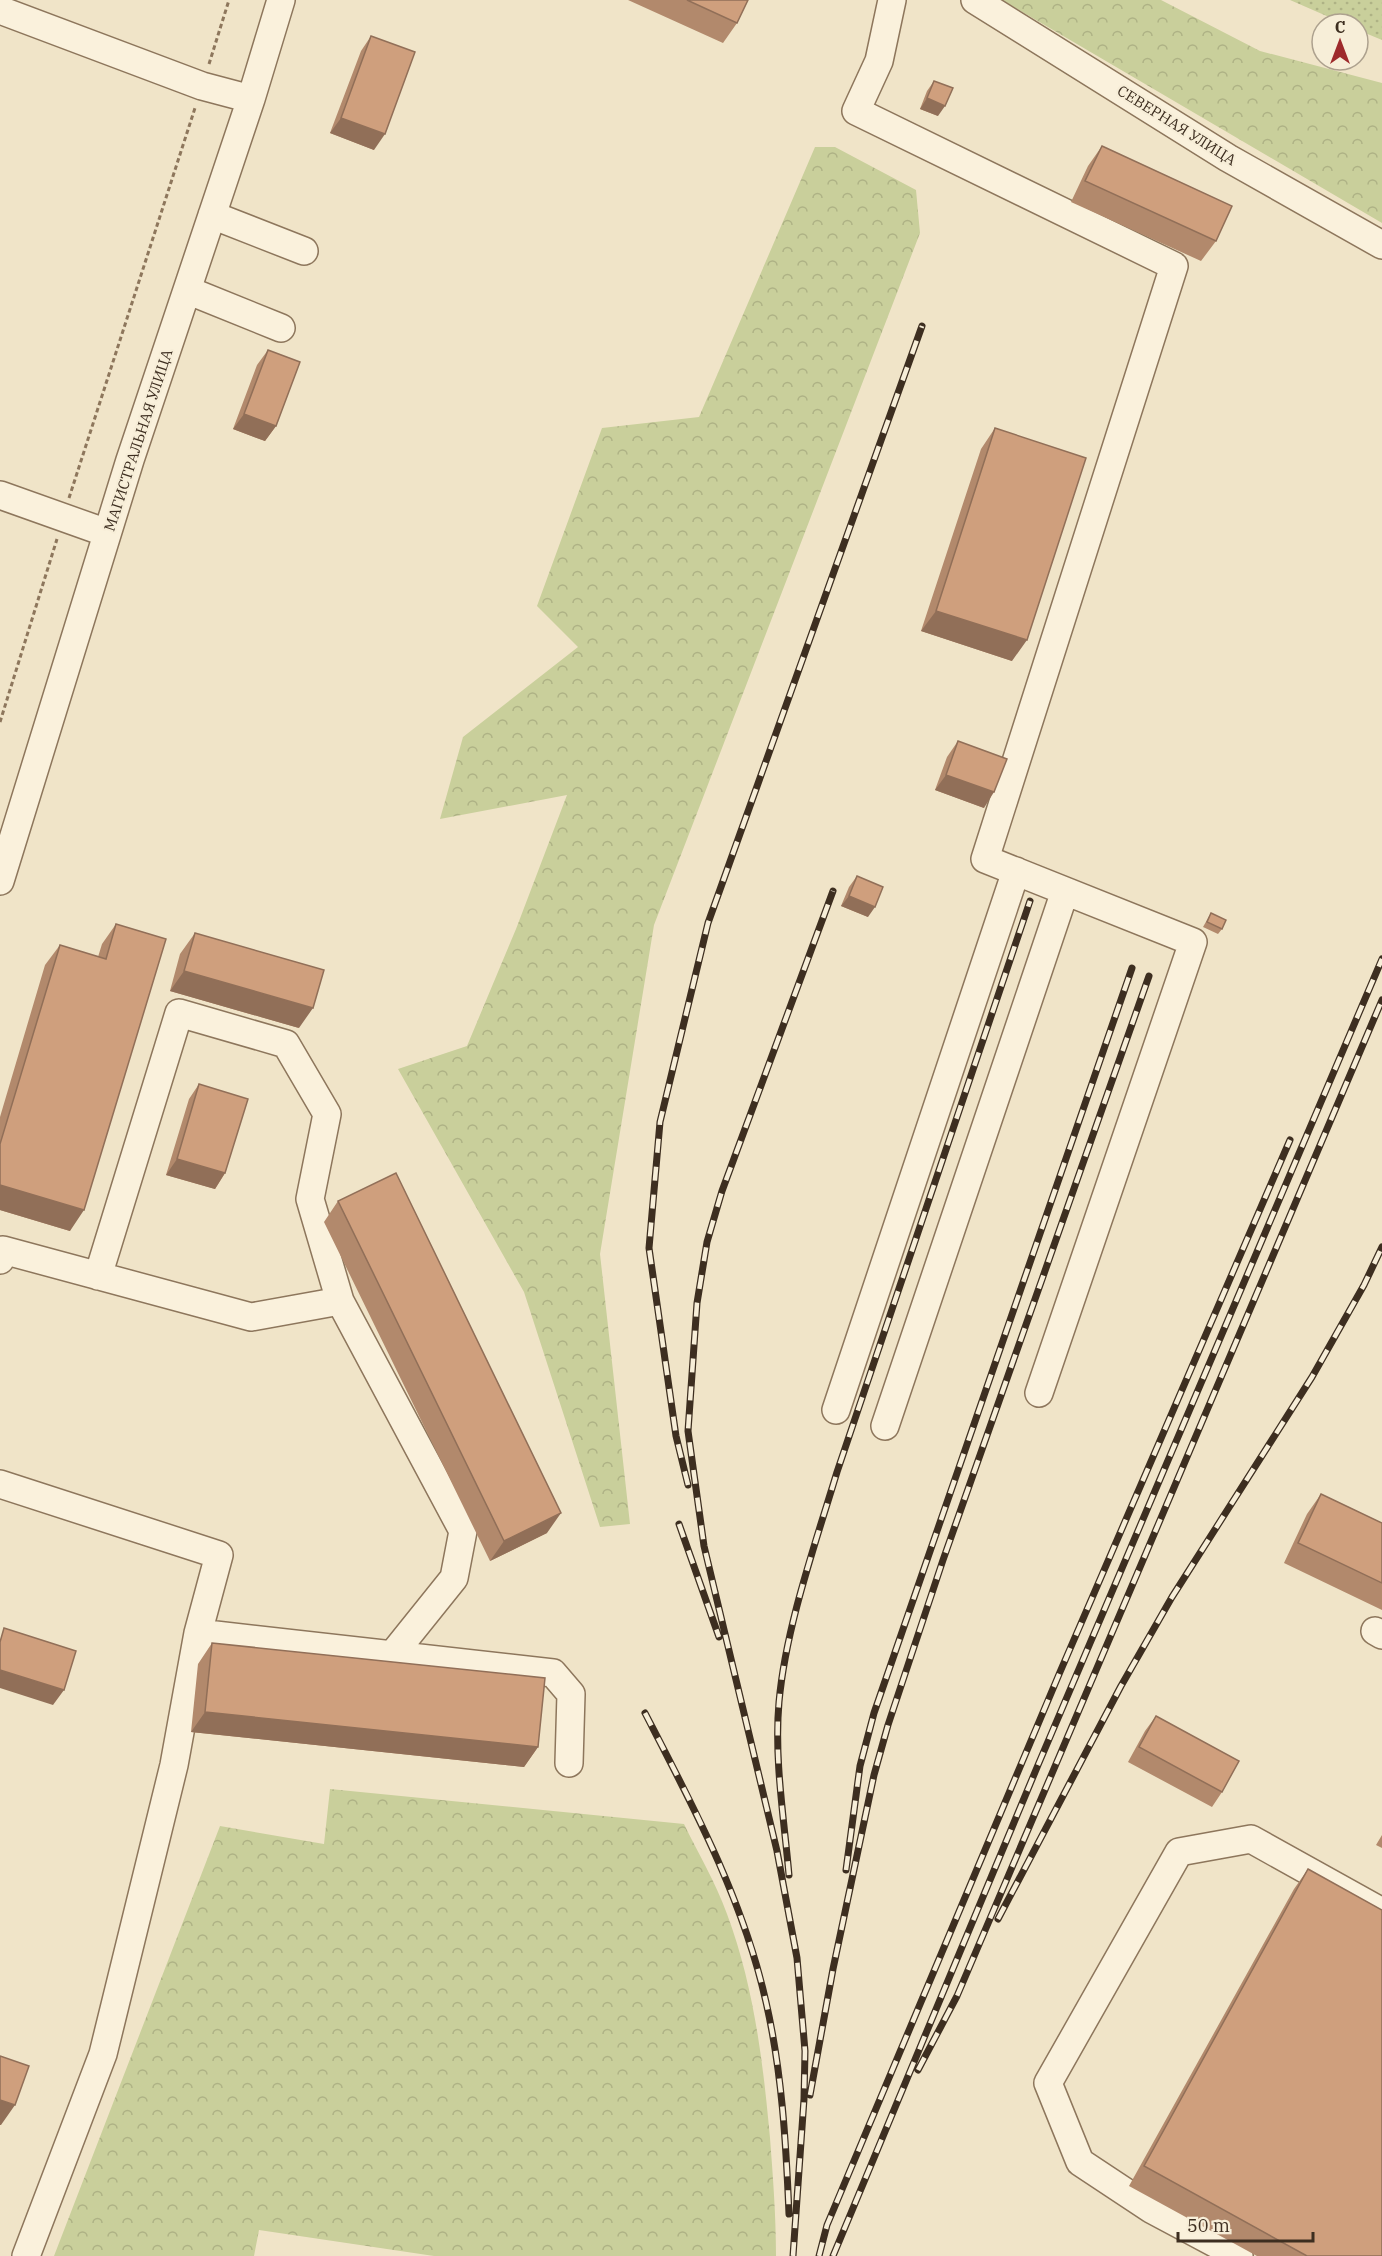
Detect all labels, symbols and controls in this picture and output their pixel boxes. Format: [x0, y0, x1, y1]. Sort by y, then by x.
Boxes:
north arrow [1310, 12, 1370, 72]
text: С [1335, 17, 1345, 37]
street label: СЕВЕРНАЯ УЛИЦА [1114, 81, 1241, 170]
street label: МАГИСТРАЛЬНАЯ УЛИЦА [100, 346, 177, 533]
scale bar [1178, 2205, 1313, 2243]
text: 50 m [1187, 2214, 1230, 2237]

